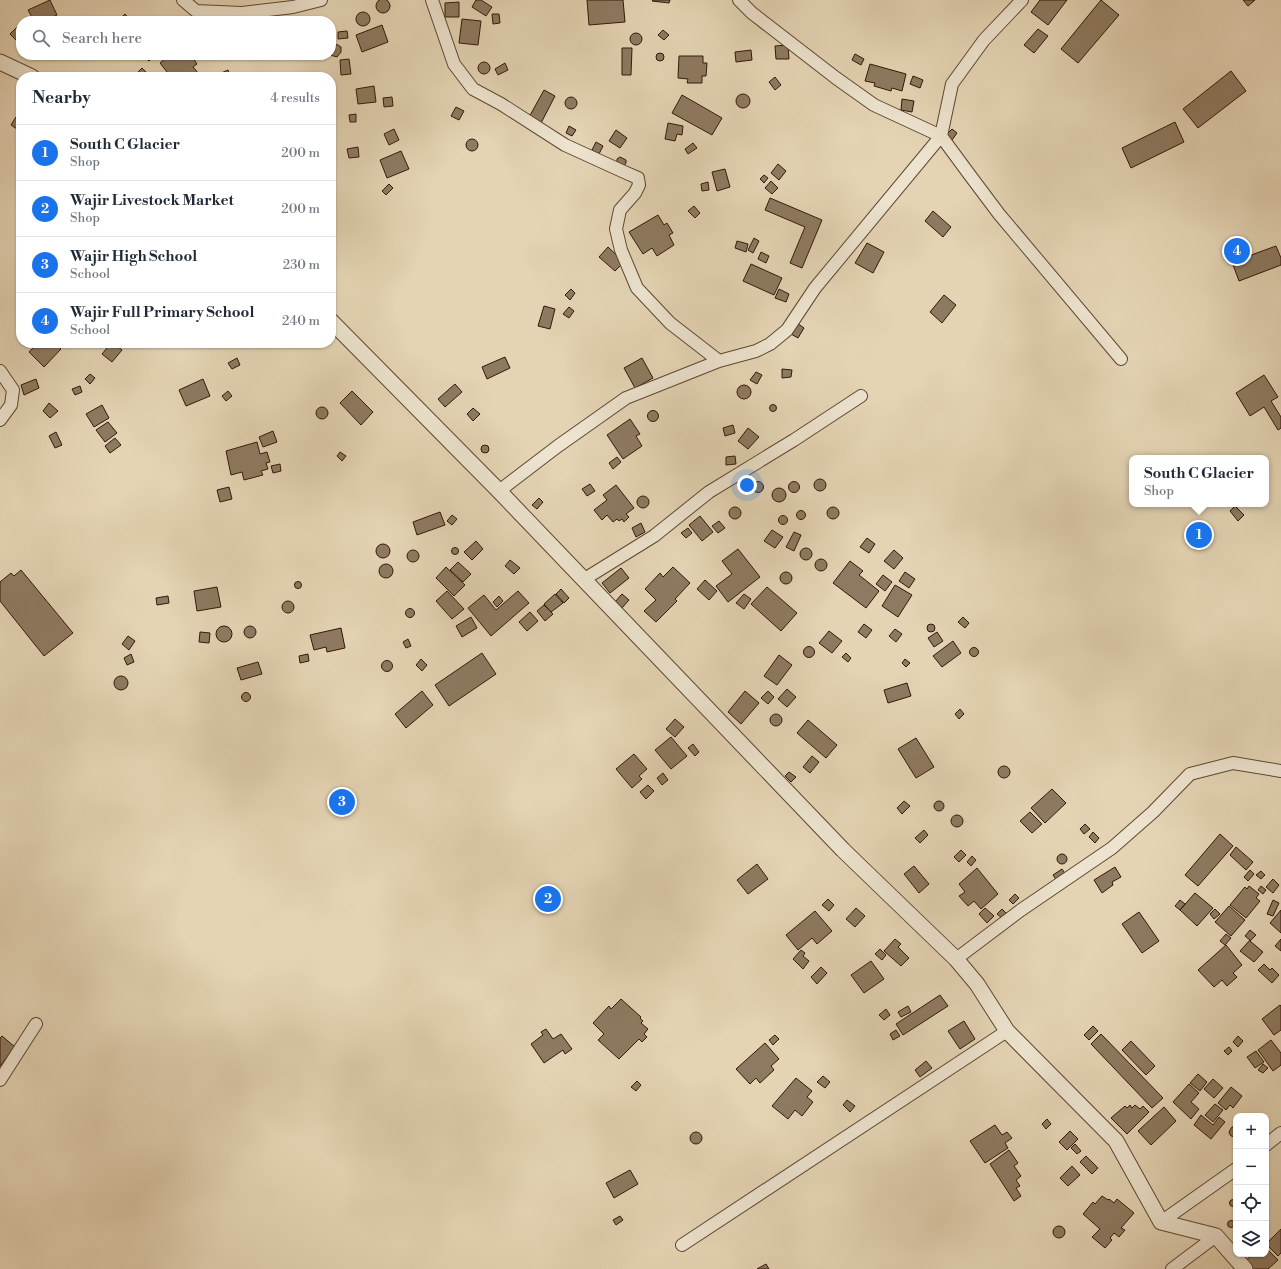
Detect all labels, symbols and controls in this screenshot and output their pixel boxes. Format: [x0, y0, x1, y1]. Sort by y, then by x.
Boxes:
search box [16, 16, 336, 60]
icon: search [30, 27, 52, 49]
text: Search here [62, 29, 142, 48]
text: Nearby [32, 87, 91, 109]
text: 4 results [270, 90, 320, 106]
text: South C Glacier [70, 135, 180, 154]
text: 1 [42, 145, 48, 161]
text: 200 m [281, 145, 320, 161]
text: Shop [70, 154, 100, 170]
text: Wajir Livestock Market [70, 191, 234, 210]
text: 2 [41, 201, 49, 217]
text: 200 m [281, 201, 320, 217]
text: Shop [70, 210, 100, 226]
pin: 4 [1224, 236, 1250, 266]
text: Wajir High School [70, 247, 197, 266]
text: 3 [41, 257, 49, 273]
text: 230 m [283, 257, 320, 273]
text: School [70, 266, 110, 282]
text: Wajir Full Primary School [70, 303, 254, 322]
text: 4 [41, 313, 49, 329]
text: 240 m [282, 313, 320, 329]
text: School [70, 322, 110, 338]
popup [1129, 455, 1269, 507]
text: South C Glacier [1144, 464, 1254, 483]
your location [737, 475, 757, 495]
text: Shop [1144, 483, 1174, 499]
pin: 1 [1186, 520, 1212, 550]
pin: 3 [329, 787, 355, 817]
pin: 2 [535, 884, 561, 914]
map controls [1233, 1113, 1269, 1257]
button: + [1233, 1113, 1269, 1149]
button: − [1233, 1149, 1269, 1185]
button: locate [1233, 1185, 1269, 1221]
button: layers [1233, 1221, 1269, 1257]

